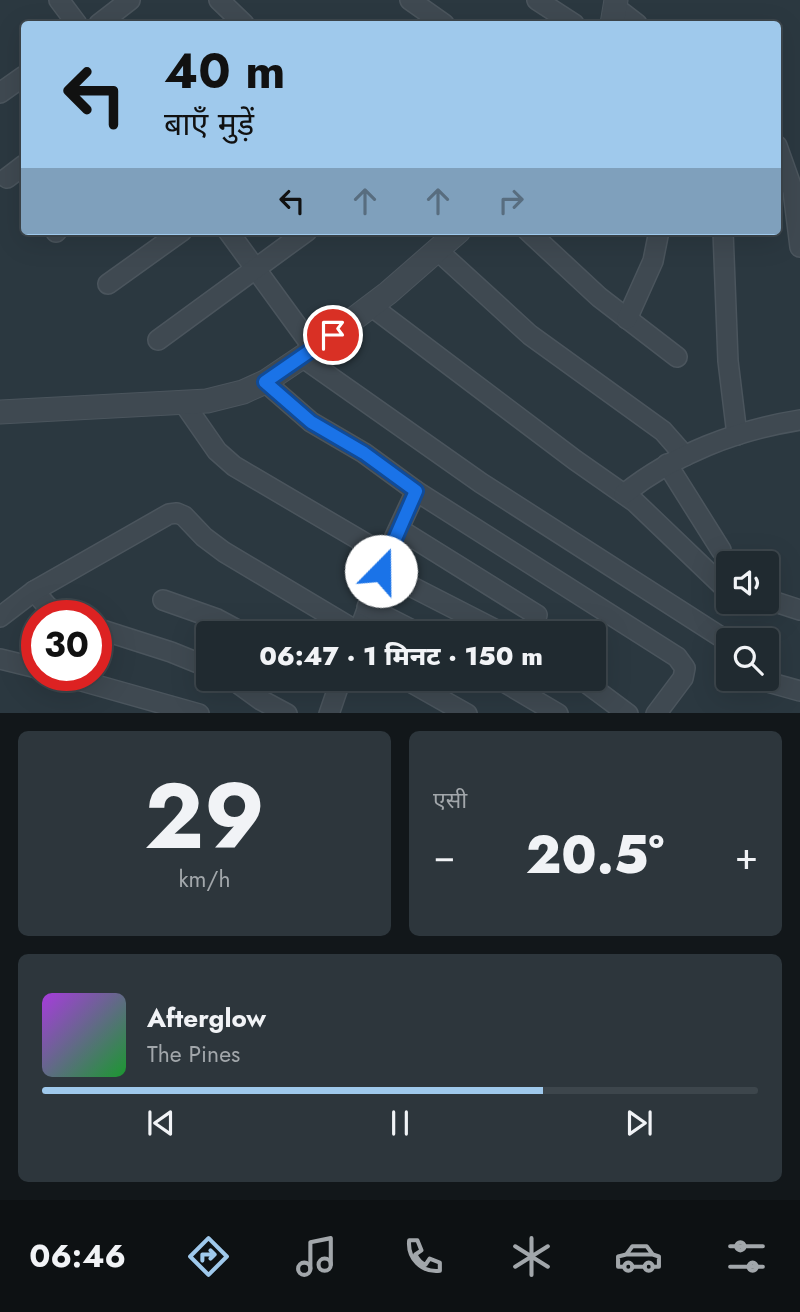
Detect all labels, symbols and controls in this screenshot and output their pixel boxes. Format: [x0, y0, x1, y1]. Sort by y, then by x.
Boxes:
text: 40 m [164, 36, 286, 106]
icon: left [49, 49, 140, 140]
text: बाएँ मुड़ें [164, 101, 254, 147]
icon: left [273, 182, 311, 220]
icon: ahead [346, 182, 384, 220]
icon: ahead [419, 182, 457, 220]
icon: right [492, 182, 530, 220]
pin [303, 305, 363, 365]
icon: arrive [314, 316, 352, 354]
position arrow [344, 534, 418, 608]
map controls [716, 551, 779, 691]
button: sound [716, 551, 779, 614]
speed limit sign: 30 [21, 600, 112, 691]
button: search [716, 628, 779, 691]
text: 06:47 · 1 मिनट · 150 m [259, 637, 543, 675]
text: 29 [144, 751, 265, 882]
text: एसी [433, 783, 467, 817]
text: 20.5° [526, 817, 664, 893]
text: − [433, 828, 455, 883]
text: + [735, 828, 758, 883]
text: km/h [179, 862, 230, 896]
text: Afterglow [147, 999, 266, 1037]
text: The Pines [147, 1037, 240, 1071]
icon: previous [142, 1104, 180, 1142]
icon: pause [381, 1104, 419, 1142]
icon: next [620, 1104, 658, 1142]
icon: directions [184, 1232, 233, 1281]
icon: music [292, 1232, 341, 1281]
icon: phone [399, 1232, 448, 1281]
icon: climate [507, 1232, 556, 1281]
icon: car [614, 1232, 663, 1281]
icon: filters [722, 1232, 771, 1281]
text: 06:46 [29, 1233, 126, 1279]

